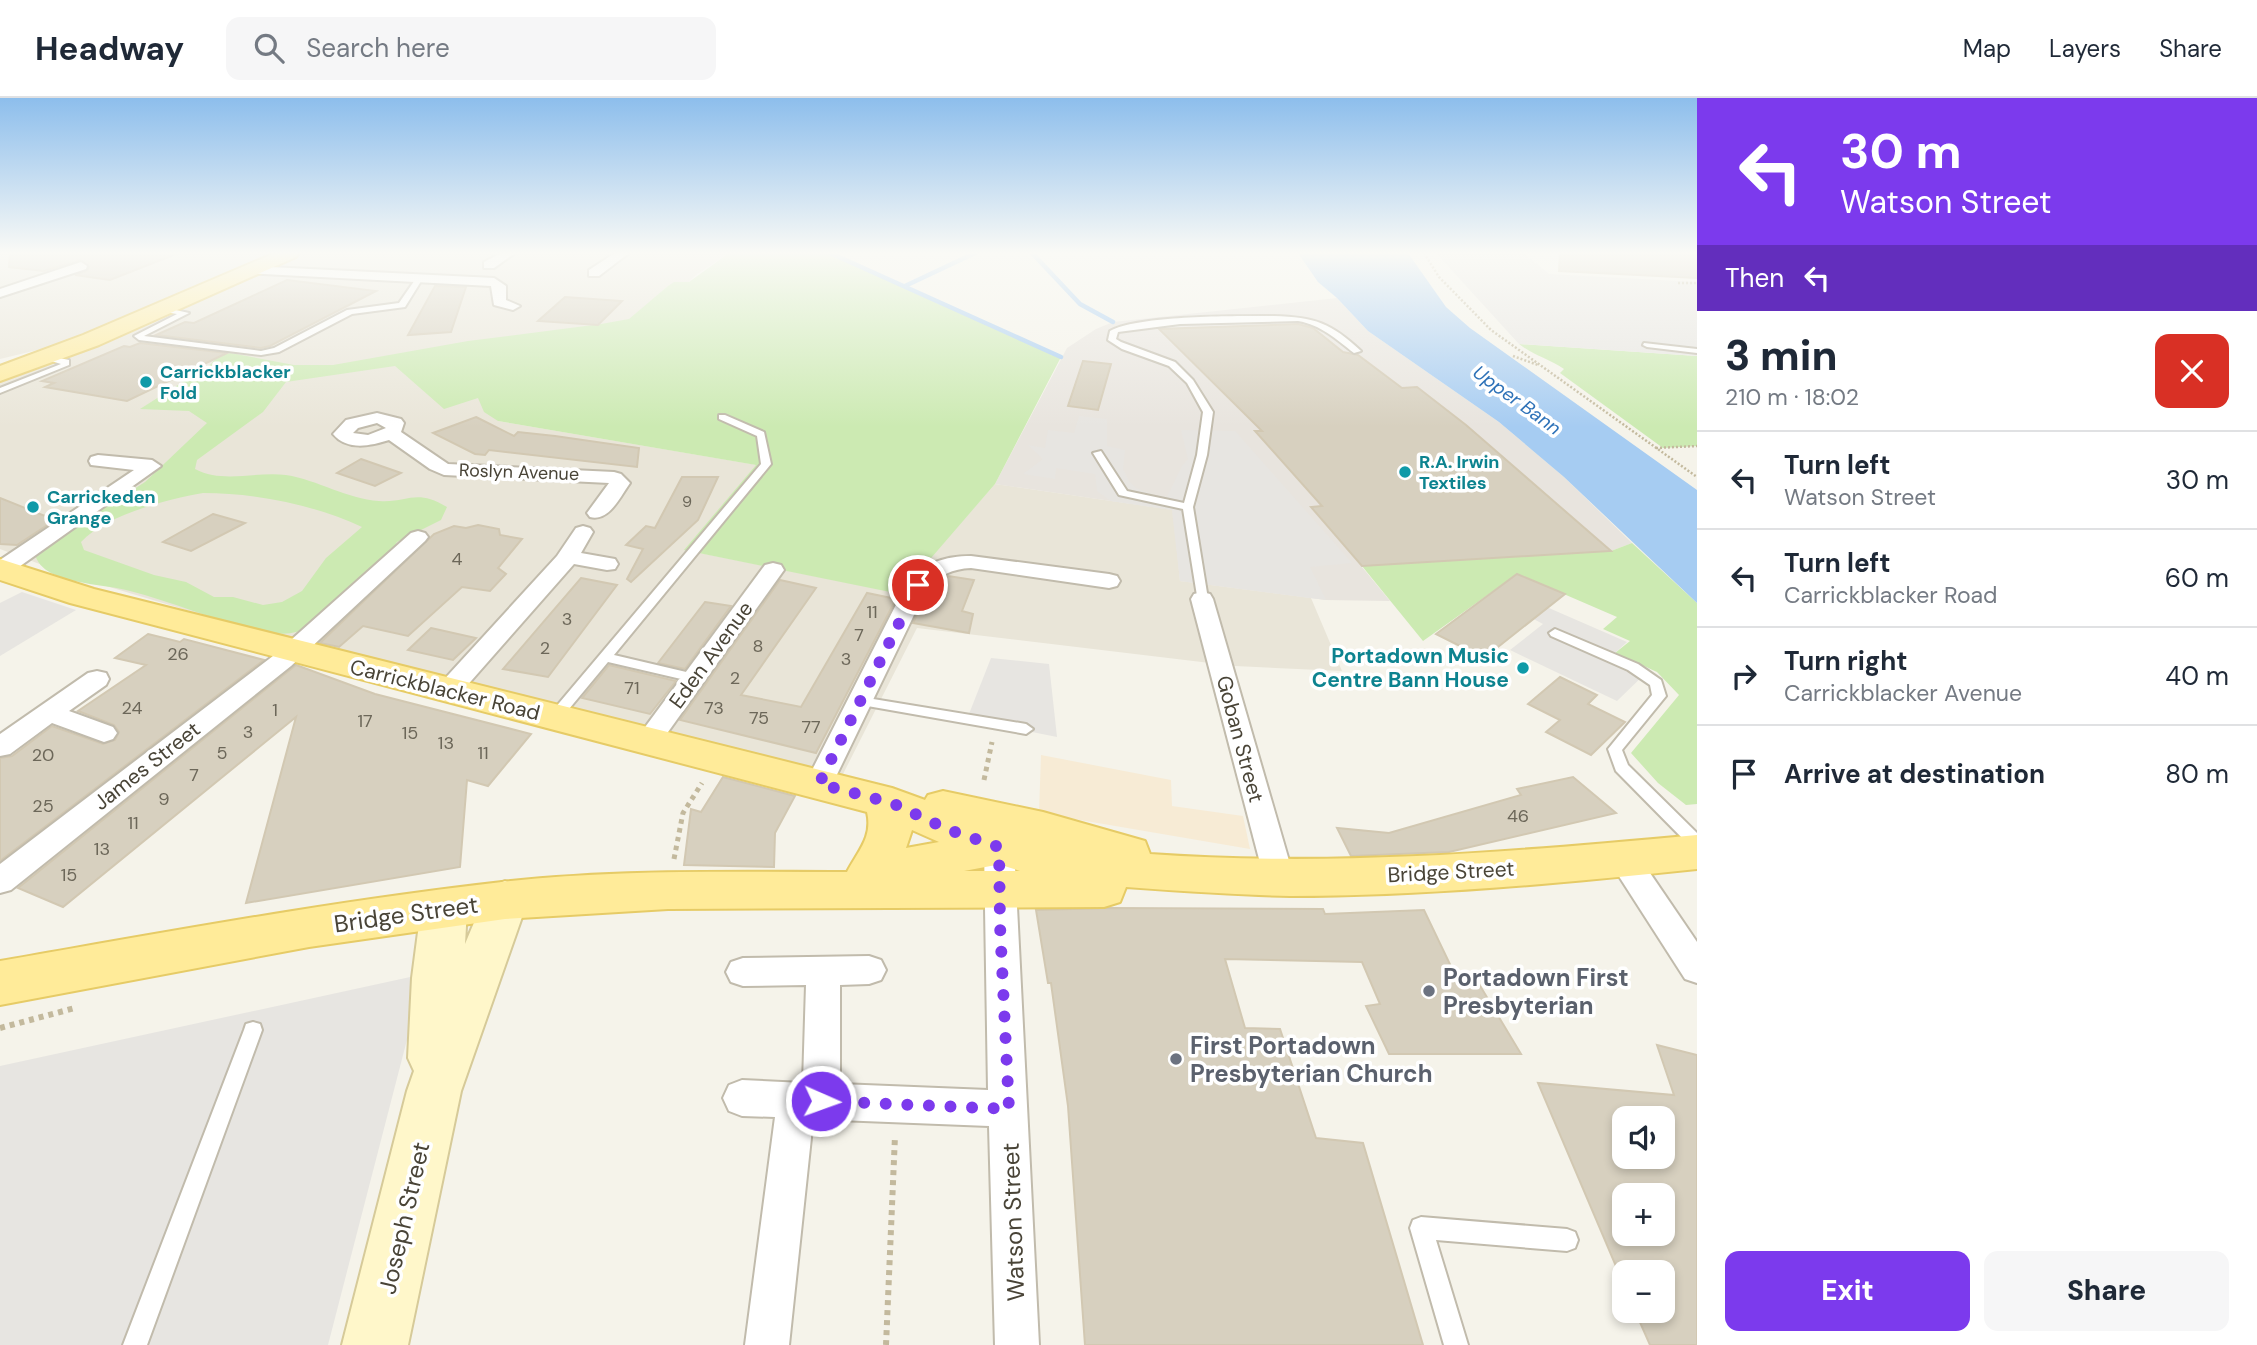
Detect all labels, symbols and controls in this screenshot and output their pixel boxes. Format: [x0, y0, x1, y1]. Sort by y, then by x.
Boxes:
search box [226, 17, 716, 80]
text: Headway [35, 27, 184, 70]
icon: search [250, 29, 288, 67]
text: Search here [306, 31, 450, 65]
text: Map [1963, 33, 2011, 64]
text: Layers [2049, 33, 2121, 64]
text: Share [2159, 33, 2222, 64]
text: 30 m [1840, 119, 1962, 183]
icon: left [1725, 126, 1816, 217]
text: Watson Street [1840, 181, 2052, 223]
icon: left [1798, 259, 1836, 297]
text: Then [1725, 261, 1784, 295]
text: 3 min [1725, 328, 1838, 383]
button: close [2155, 334, 2229, 408]
place label: Carrickblacker Fold [160, 360, 291, 405]
water label: Upper Bann [1468, 360, 1566, 440]
marker: Carrickblacker Fold [138, 374, 154, 390]
text: 210 m · 18:02 [1725, 382, 1859, 412]
text: Turn left [1784, 448, 1891, 482]
place label: R.A. Irwin Textiles [1419, 450, 1499, 495]
street label: Roslyn Avenue [459, 458, 579, 486]
icon: left [1725, 461, 1763, 499]
text: 30 m [2166, 463, 2229, 497]
marker: R.A. Irwin Textiles [1397, 464, 1413, 480]
text: Watson Street [1784, 482, 1936, 512]
place label: Carrickeden Grange [47, 485, 156, 530]
house number: 9 [682, 491, 692, 512]
marker: Carrickeden Grange [25, 499, 41, 515]
text: Turn left [1784, 546, 1891, 580]
house number: 4 [452, 547, 463, 571]
pin [888, 555, 948, 615]
icon: left [1725, 559, 1763, 597]
text: 60 m [2165, 561, 2229, 595]
icon: arrive [899, 566, 937, 604]
text: Carrickblacker Road [1784, 580, 1998, 610]
street label: Eden Avenue [663, 596, 759, 714]
house number: 11 [866, 600, 878, 624]
house number: 3 [562, 607, 572, 631]
house number: 7 [854, 623, 864, 647]
house number: 8 [753, 634, 763, 658]
house number: 2 [540, 636, 550, 660]
house number: 26 [167, 642, 189, 666]
place label: Portadown Music Centre Bann House [1312, 642, 1509, 694]
text: Turn right [1784, 644, 1908, 678]
house number: 3 [841, 647, 851, 671]
street label: Carrickblacker Road [347, 653, 543, 727]
icon: right [1725, 657, 1763, 695]
text: 40 m [2165, 659, 2229, 693]
marker: Portadown Music Centre Bann House [1515, 660, 1531, 676]
house number: 2 [730, 666, 740, 690]
street label: Goban Street [1210, 673, 1270, 805]
house number: 71 [624, 676, 640, 700]
text: Carrickblacker Avenue [1784, 678, 2022, 708]
house number: 24 [122, 696, 143, 720]
house number: 73 [704, 696, 724, 720]
house number: 1 [272, 698, 278, 722]
house number: 75 [749, 706, 769, 730]
house number: 17 [357, 709, 373, 733]
street label: James Street [88, 715, 206, 817]
house number: 77 [801, 715, 821, 739]
house number: 3 [243, 720, 253, 744]
house number: 15 [402, 721, 418, 745]
house number: 13 [438, 731, 454, 755]
house number: 5 [217, 741, 227, 765]
house number: 11 [477, 741, 489, 765]
house number: 20 [32, 743, 54, 767]
icon: arrive [1725, 755, 1763, 793]
text: Arrive at destination [1784, 757, 2045, 791]
text: 80 m [2165, 757, 2229, 791]
house number: 7 [189, 763, 199, 787]
house number: 9 [158, 787, 170, 811]
house number: 25 [32, 794, 54, 818]
house number: 46 [1507, 804, 1529, 828]
house number: 11 [127, 811, 139, 835]
house number: 13 [94, 837, 110, 861]
street label: Bridge Street [1387, 855, 1515, 889]
house number: 15 [61, 863, 77, 887]
street label: Bridge Street [332, 889, 480, 939]
place label: Portadown First Presbyterian [1443, 962, 1629, 1021]
marker: Portadown First Presbyterian [1421, 983, 1437, 999]
place label: First Portadown Presbyterian Church [1190, 1030, 1433, 1089]
marker: First Portadown Presbyterian Church [1168, 1051, 1184, 1067]
position arrow [784, 1064, 858, 1138]
map controls [1612, 1106, 1675, 1323]
button: sound [1612, 1106, 1675, 1169]
street label: Joseph Street [371, 1139, 437, 1297]
street label: Watson Street [995, 1142, 1031, 1302]
button: + [1612, 1183, 1675, 1246]
button: Exit [1725, 1251, 1970, 1331]
button: Share [1984, 1251, 2229, 1331]
button: − [1612, 1260, 1675, 1323]

